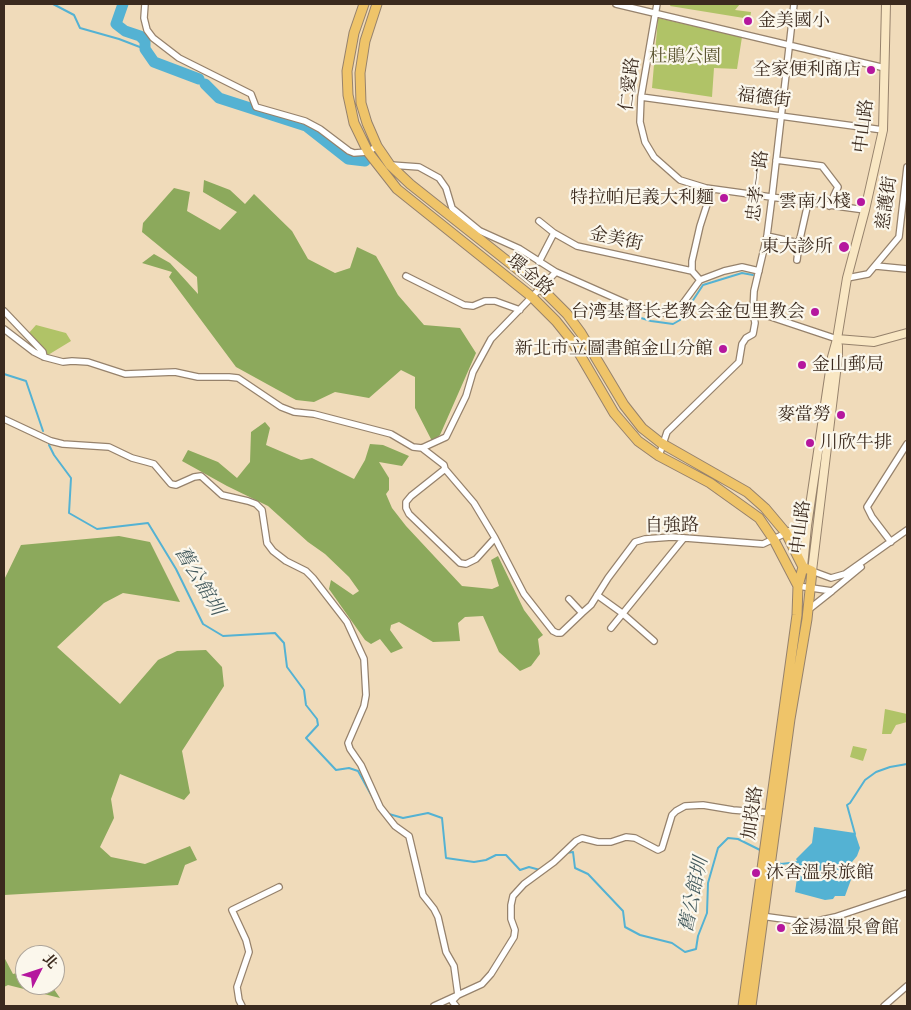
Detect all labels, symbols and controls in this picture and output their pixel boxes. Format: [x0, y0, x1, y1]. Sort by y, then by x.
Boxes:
place label: 金美國小 [758, 10, 830, 32]
marker: 金美國小 [742, 15, 754, 27]
park label: 杜鵑公園 [649, 46, 721, 68]
street label: 仁愛路 [616, 56, 644, 112]
place label: 全家便利商店 [753, 59, 861, 81]
marker: 全家便利商店 [865, 64, 877, 76]
street label: 福德街 [736, 84, 792, 112]
street label: 中山路 [850, 98, 878, 154]
street label: 忠孝一路 [743, 149, 773, 223]
street label: 慈護街 [873, 175, 901, 231]
place label: 特拉帕尼義大利麵 [570, 187, 714, 209]
place label: 雲南小棧 [779, 191, 851, 213]
marker: 特拉帕尼義大利麵 [718, 192, 730, 204]
marker: 雲南小棧 [855, 196, 867, 208]
street label: 金美街 [587, 223, 645, 255]
place label: 東大診所 [761, 236, 833, 258]
marker: 東大診所 [837, 240, 851, 254]
street label: 環金路 [502, 249, 558, 301]
place label: 台湾基督长老教会金包里教会 [571, 301, 805, 323]
marker: 台湾基督长老教会金包里教会 [809, 306, 821, 318]
place label: 新北市立圖書館金山分館 [515, 338, 713, 360]
marker: 新北市立圖書館金山分館 [717, 343, 729, 355]
place label: 金山郵局 [812, 354, 884, 376]
marker: 金山郵局 [796, 359, 808, 371]
place label: 麥當勞 [777, 404, 831, 426]
marker: 麥當勞 [835, 409, 847, 421]
place label: 川欣牛排 [820, 432, 892, 454]
marker: 川欣牛排 [804, 437, 816, 449]
street label: 中山路 [787, 499, 815, 555]
street label: 自強路 [645, 515, 699, 537]
water label: 舊公館圳 [170, 543, 228, 619]
street label: 加投路 [739, 785, 767, 841]
water label: 舊公館圳 [675, 855, 713, 935]
place label: 沐舍溫泉旅館 [766, 862, 874, 884]
marker: 沐舍溫泉旅館 [750, 867, 762, 879]
place label: 金湯溫泉會館 [791, 917, 899, 939]
marker: 金湯溫泉會館 [775, 922, 787, 934]
north arrow [15, 945, 65, 995]
text: 北 [39, 950, 62, 972]

